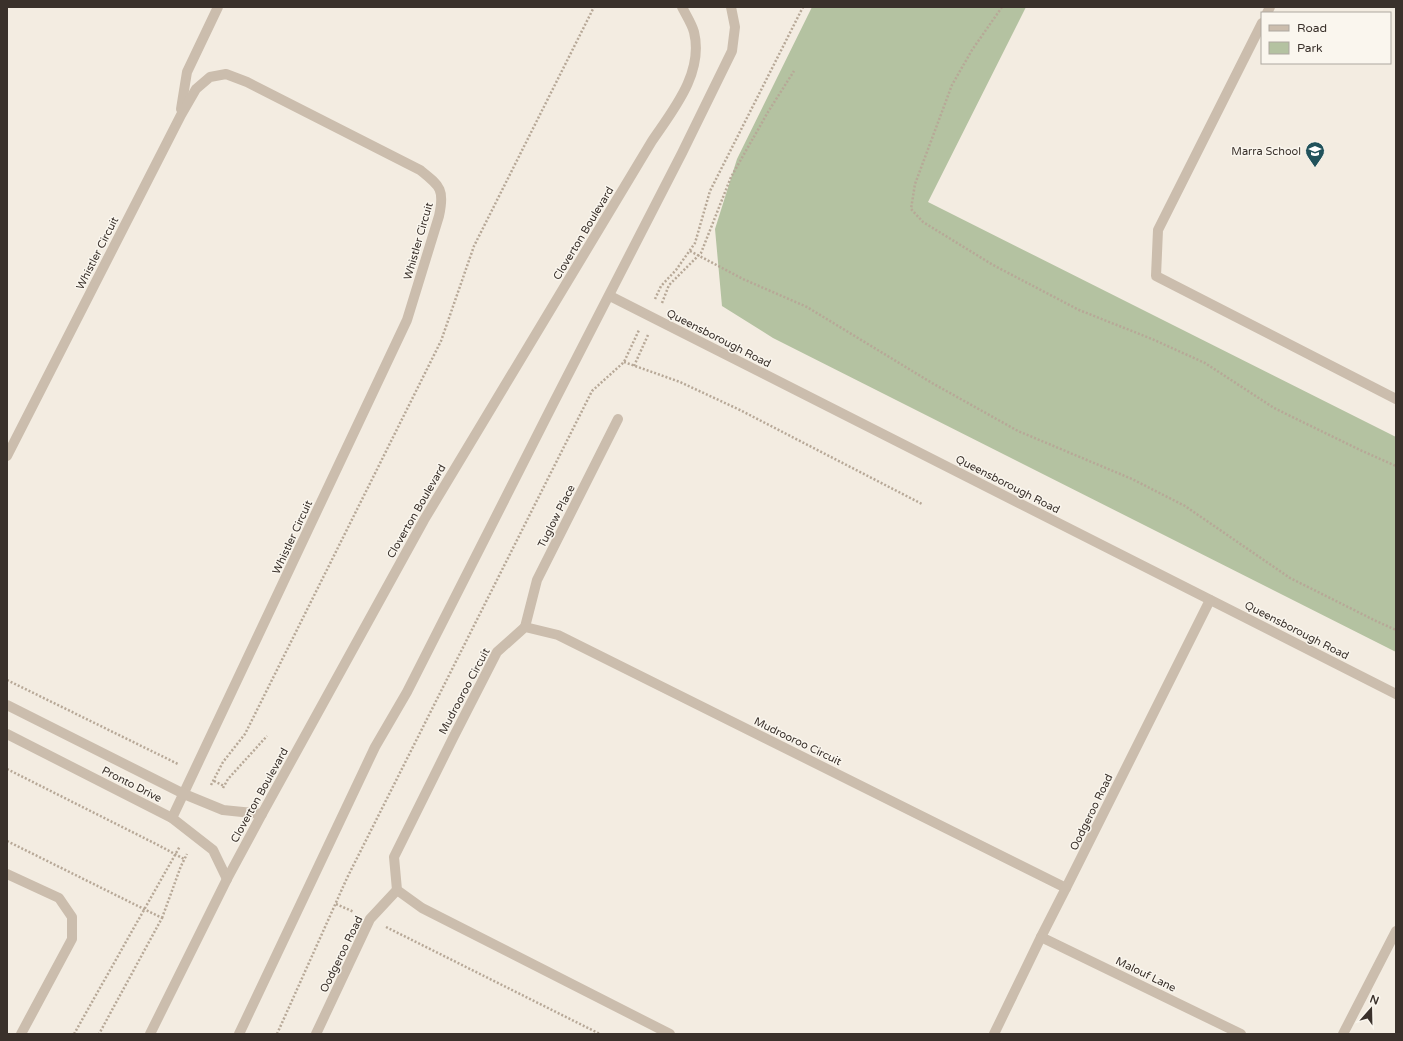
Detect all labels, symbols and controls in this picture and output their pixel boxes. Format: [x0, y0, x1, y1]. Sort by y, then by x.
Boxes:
legend [1261, 12, 1391, 64]
text: Road [1297, 21, 1327, 35]
text: Park [1297, 41, 1323, 55]
school or university icon: Marra School [1304, 140, 1326, 168]
place label: Marra School [1231, 145, 1301, 158]
street label: Cloverton Boulevard [550, 184, 616, 282]
street label: Whistler Circuit [401, 201, 436, 281]
street label: Whistler Circuit [73, 215, 121, 292]
street label: Queensborough Road [665, 307, 773, 370]
street label: Queensborough Road [954, 453, 1062, 516]
street label: Cloverton Boulevard [384, 462, 449, 561]
street label: Tuglow Place [535, 483, 578, 550]
street label: Whistler Circuit [270, 498, 315, 576]
street label: Queensborough Road [1243, 599, 1351, 662]
street label: Mudrooroo Circuit [436, 646, 493, 737]
street label: Mudrooroo Circuit [752, 715, 844, 768]
street label: Cloverton Boulevard [228, 746, 291, 845]
street label: Pronto Drive [100, 764, 164, 805]
street label: Oodgeroo Road [1067, 772, 1116, 853]
street label: Oodgeroo Road [317, 914, 366, 995]
street label: Malouf Lane [1114, 954, 1178, 995]
north arrow [1351, 989, 1391, 1029]
text: N [1368, 992, 1381, 1008]

